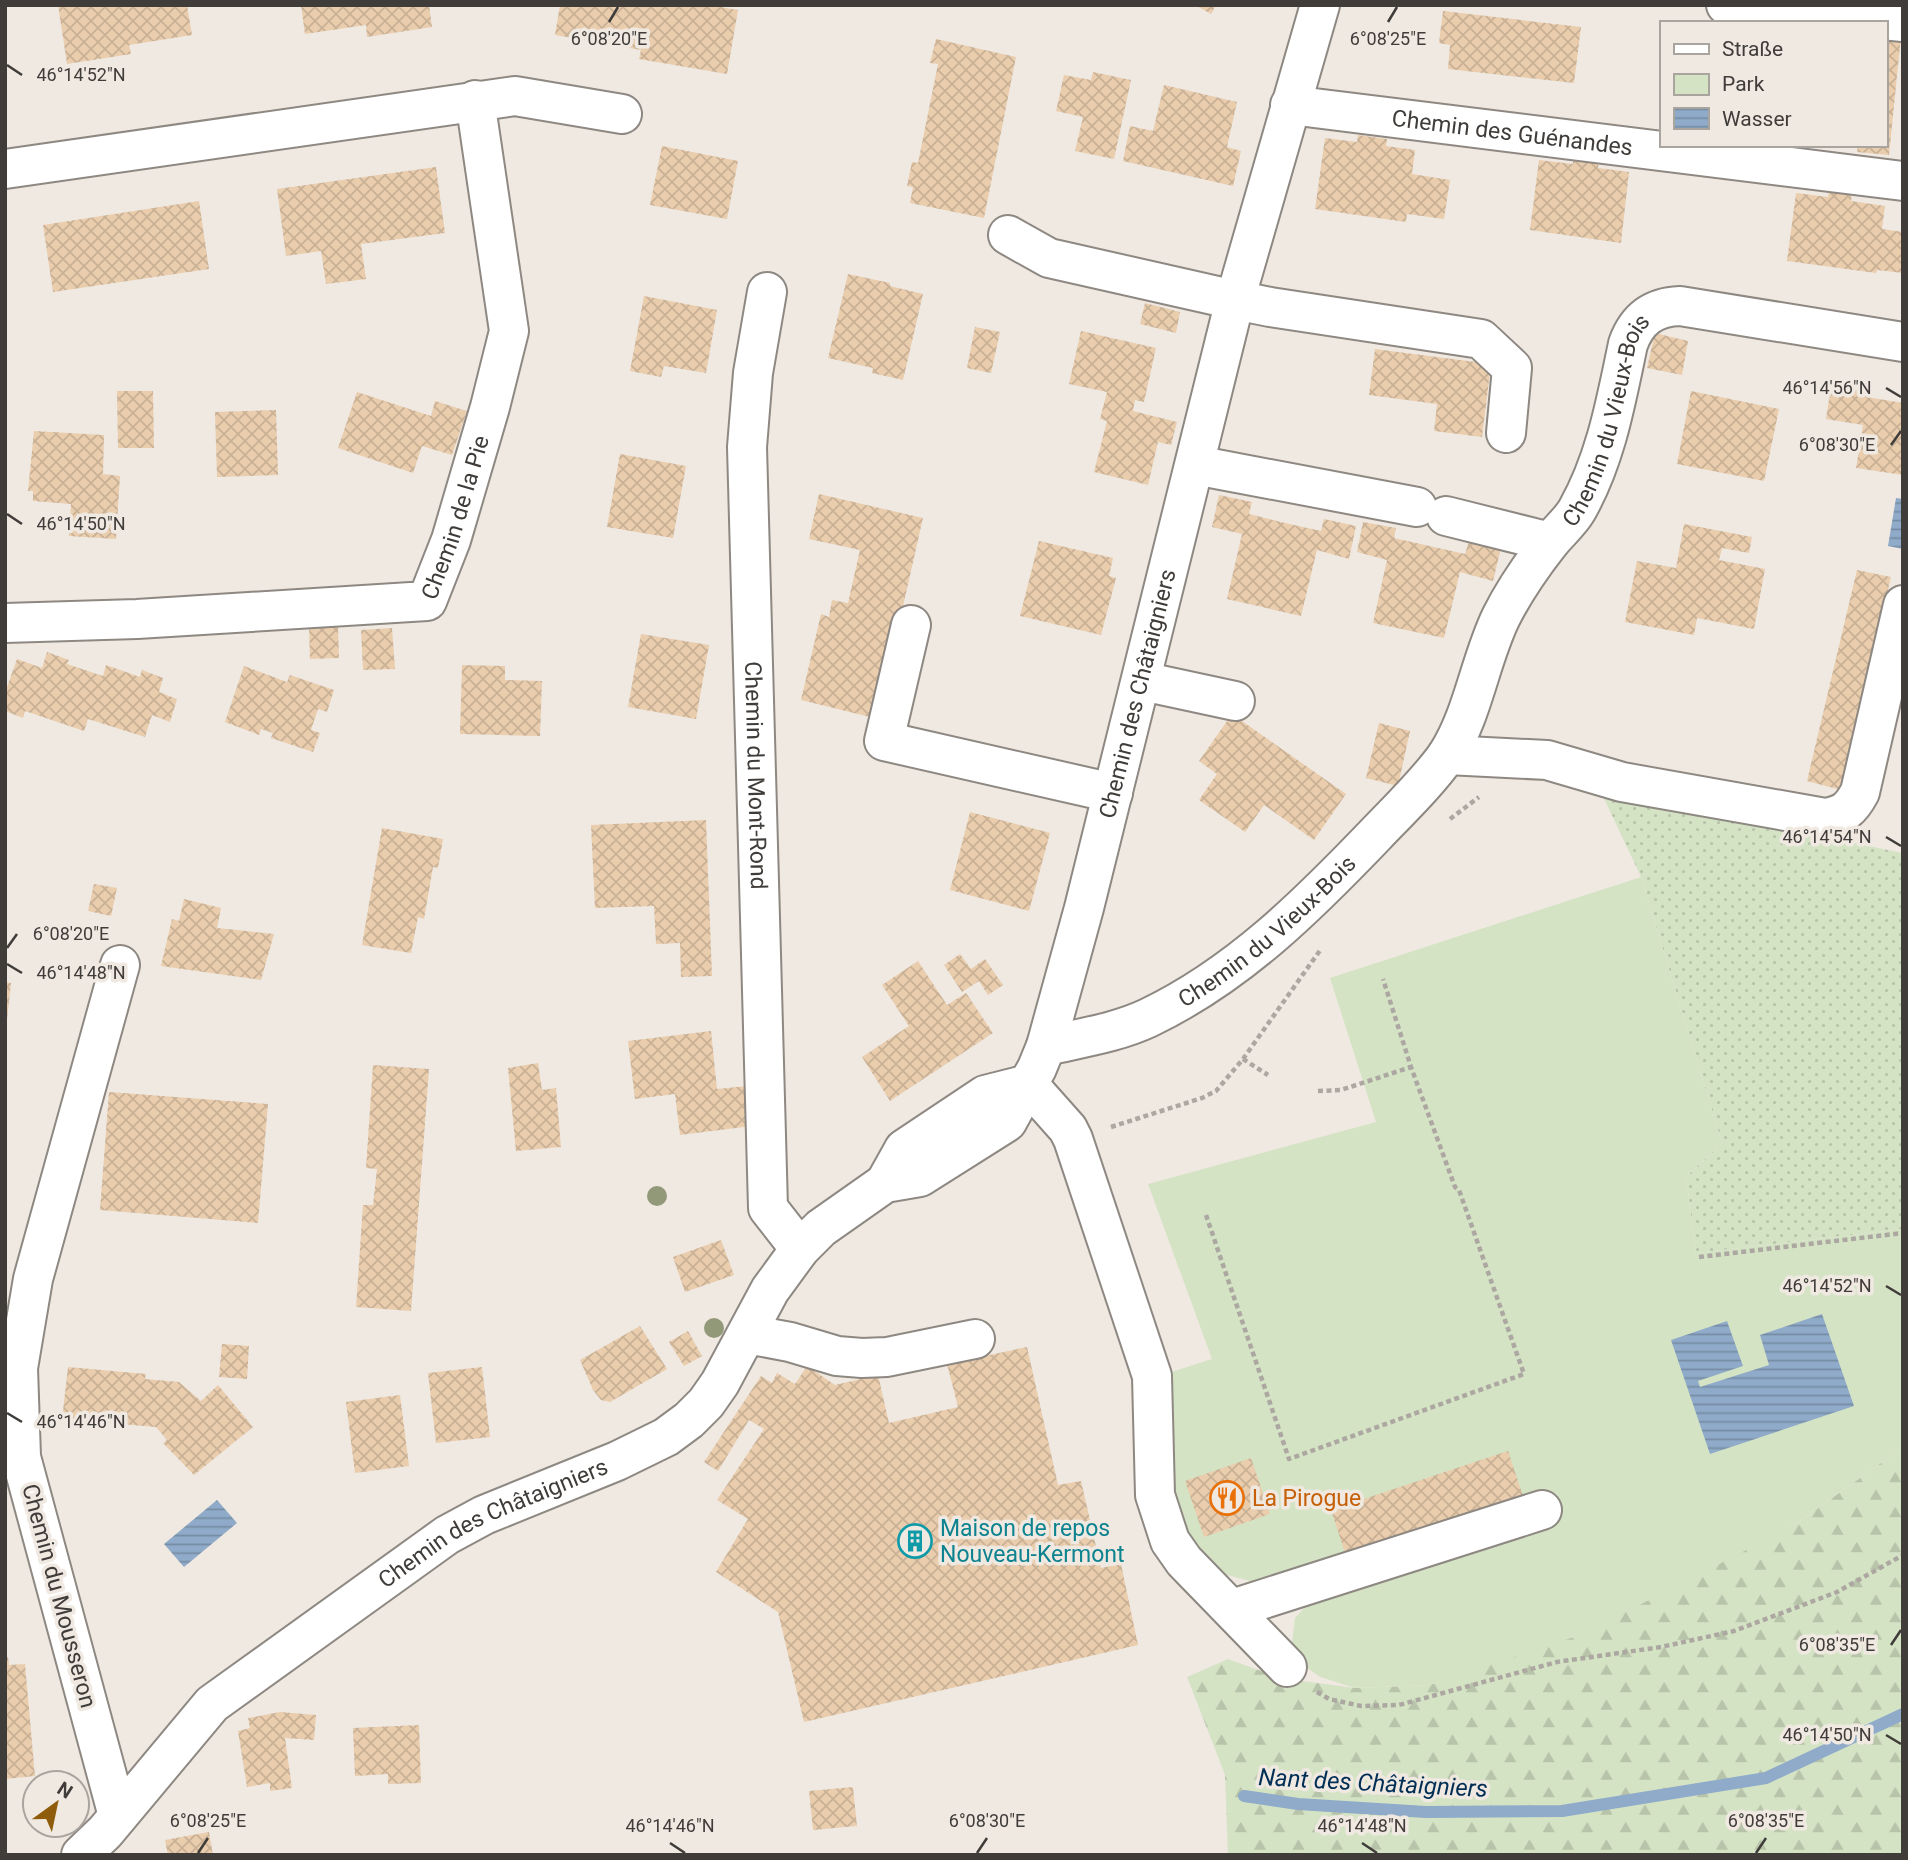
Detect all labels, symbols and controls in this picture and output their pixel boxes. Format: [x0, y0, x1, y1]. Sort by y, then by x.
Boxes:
legend [1660, 21, 1887, 147]
text: 6°08'20"E [571, 28, 647, 49]
text: 6°08'25"E [1350, 28, 1426, 49]
text: Straße [1722, 37, 1783, 61]
text: 46°14'52"N [36, 64, 126, 85]
text: Park [1722, 72, 1765, 96]
street label: Chemin des Guénandes [1390, 104, 1634, 161]
text: Wasser [1722, 107, 1792, 131]
street label: Chemin du Vieux-Bois [1556, 308, 1655, 532]
text: 46°14'56"N [1782, 377, 1872, 398]
street label: Chemin de la Pie [415, 432, 494, 603]
text: 6°08'30"E [1799, 434, 1875, 455]
text: 46°14'50"N [36, 513, 126, 534]
street label: Chemin des Châtaigniers [1093, 566, 1181, 821]
street label: Chemin du Mont-Rond [739, 661, 773, 890]
text: 46°14'54"N [1782, 826, 1872, 847]
street label: Chemin du Vieux-Bois [1173, 850, 1361, 1013]
text: 6°08'20"E [33, 923, 109, 944]
text: 46°14'48"N [36, 962, 126, 983]
text: 46°14'52"N [1782, 1275, 1872, 1296]
text: 46°14'46"N [36, 1411, 126, 1432]
street label: Chemin des Châtaigniers [373, 1453, 612, 1593]
restaurant icon: La Pirogue [1208, 1479, 1246, 1517]
street label: Chemin du Mousseron [16, 1481, 102, 1711]
place label: La Pirogue [1252, 1485, 1361, 1512]
place label: Maison de repos Nouveau-Kermont [940, 1515, 1125, 1568]
building icon: Maison de repos Nouveau-Kermont [896, 1522, 934, 1560]
text: 6°08'35"E [1799, 1634, 1875, 1655]
text: 46°14'50"N [1782, 1724, 1872, 1745]
water label: Nant des Châtaigniers [1258, 1763, 1488, 1803]
north arrow [21, 1769, 91, 1839]
text: N [53, 1777, 77, 1803]
text: 6°08'25"E [170, 1810, 246, 1831]
text: 6°08'30"E [949, 1810, 1025, 1831]
text: 6°08'35"E [1728, 1810, 1804, 1831]
text: 46°14'46"N [625, 1815, 715, 1836]
text: 46°14'48"N [1317, 1815, 1407, 1836]

